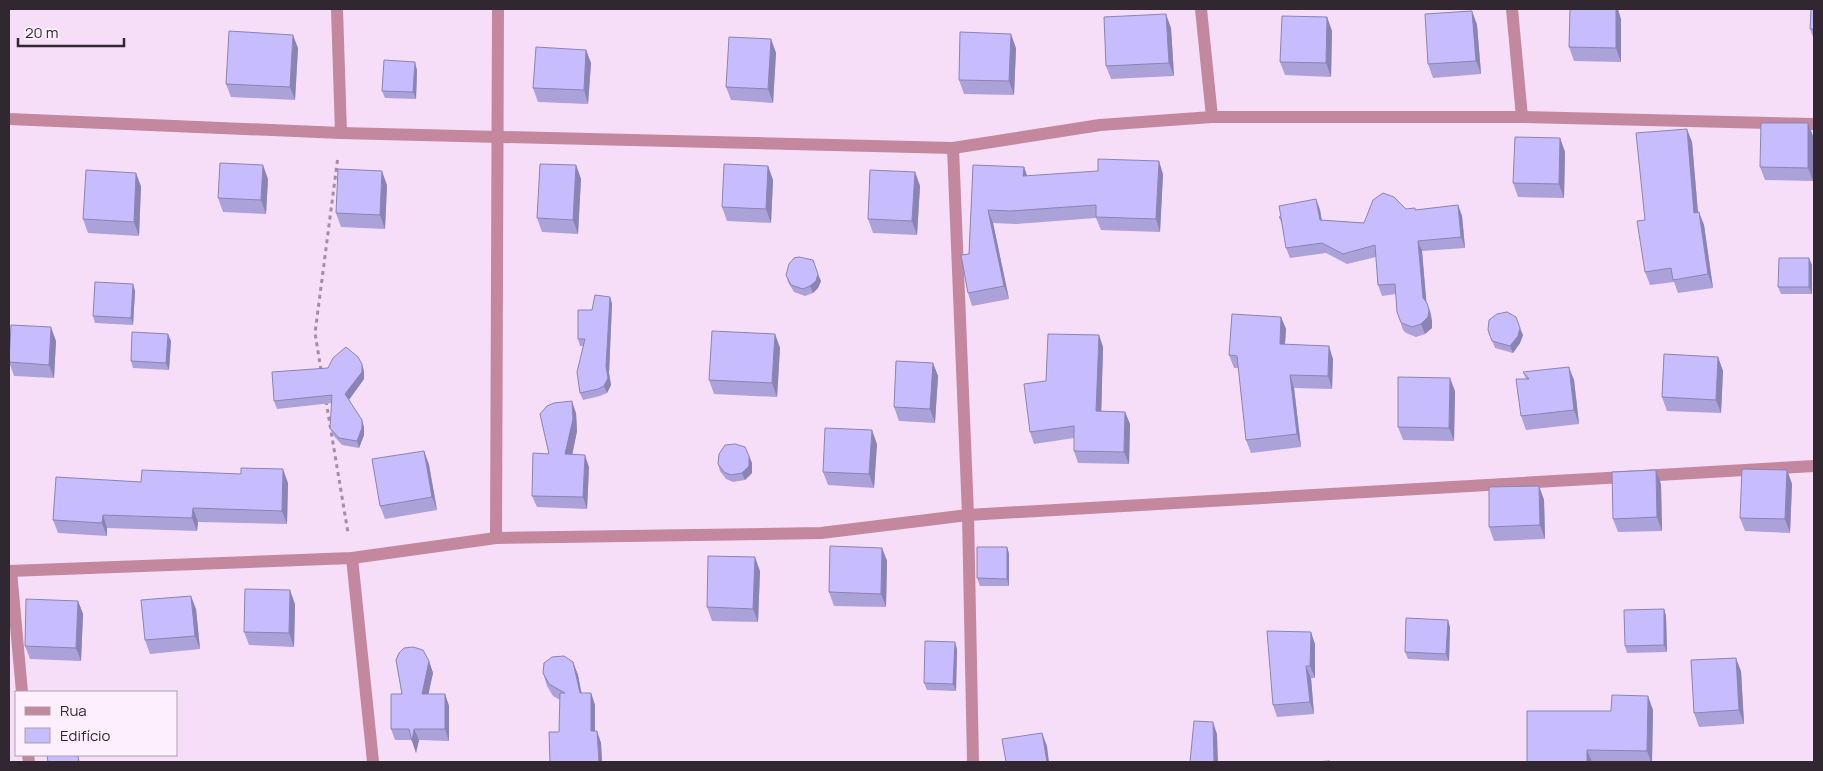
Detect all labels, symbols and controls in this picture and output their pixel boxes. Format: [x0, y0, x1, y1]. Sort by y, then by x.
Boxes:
scale bar [18, 15, 124, 47]
text: 20 m [25, 22, 58, 43]
legend [15, 691, 178, 756]
text: Rua [60, 700, 87, 721]
text: Edifício [60, 725, 111, 746]

